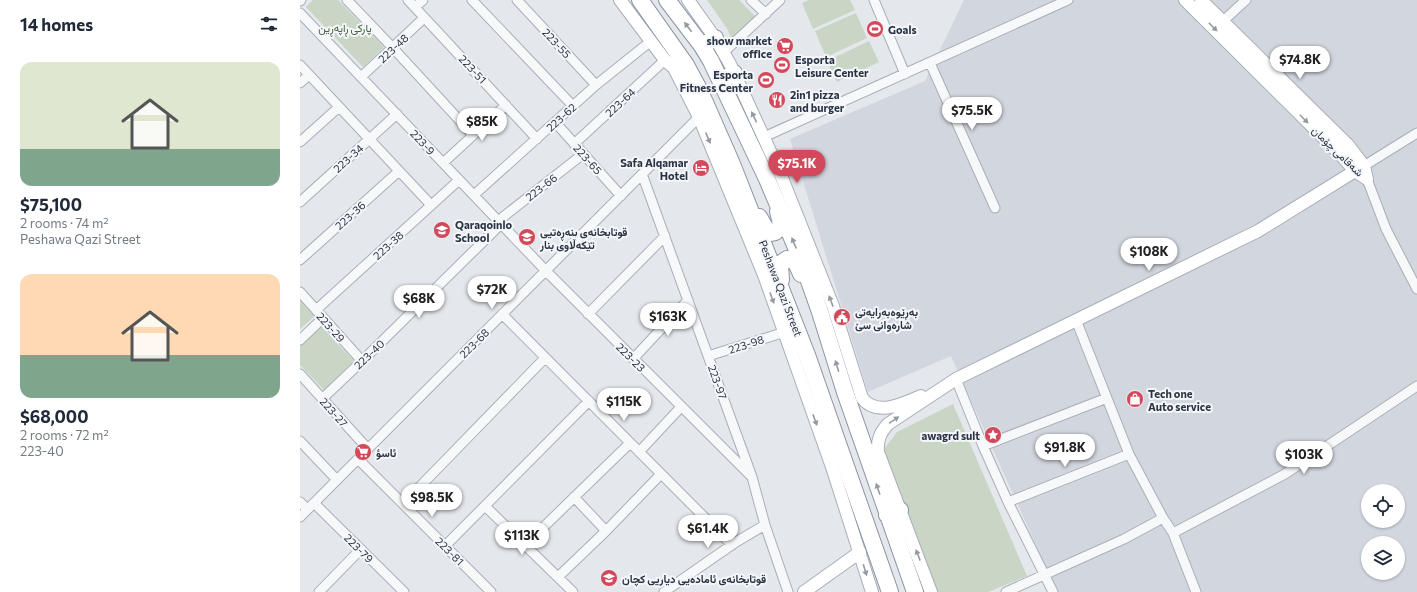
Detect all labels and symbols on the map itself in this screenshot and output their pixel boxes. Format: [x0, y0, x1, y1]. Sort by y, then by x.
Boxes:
sports icon: Goals [865, 19, 885, 39]
park label: پارکی ڕاپەڕین [318, 21, 372, 37]
one-way arrow [684, 21, 692, 32]
one-way arrow [1208, 22, 1218, 32]
place label: Goals [888, 23, 917, 36]
street label: 223-55 [540, 25, 574, 61]
street label: 223-48 [375, 31, 411, 65]
place label: show market office [707, 34, 772, 60]
supermarket icon: show market office [775, 36, 795, 56]
pin: $74.8K [1267, 46, 1333, 80]
street label: 223-51 [457, 52, 489, 86]
place label: Esporta Leisure Center [795, 53, 869, 79]
sports icon: Esporta Leisure Center [772, 55, 792, 75]
place label: Esporta Fitness Center [680, 68, 753, 94]
sports icon: Esporta Fitness Center [756, 70, 776, 90]
street label: 223-64 [602, 85, 638, 119]
place label: 2in1 pizza and burger [790, 88, 845, 114]
restaurant icon: 2in1 pizza and burger [767, 90, 787, 110]
pin: $75.5K [939, 97, 1005, 131]
street label: 223-62 [543, 100, 579, 134]
pin: $85K [458, 108, 506, 142]
one-way arrow [751, 111, 757, 122]
one-way arrow [1300, 114, 1309, 124]
street label: شەقامی چۆمان [1308, 123, 1367, 180]
street label: 223-9 [408, 127, 438, 158]
one-way arrow [705, 133, 711, 144]
street label: 223-34 [330, 141, 366, 175]
street label: 223-65 [571, 141, 605, 177]
pin: $75.1K [764, 150, 830, 184]
place label: Safa Alqamar Hotel [620, 156, 688, 182]
hotel icon: Safa Alqamar Hotel [691, 158, 711, 178]
street label: 223-66 [523, 170, 560, 203]
street label: 223-36 [332, 198, 368, 232]
place label: Qaraqoinlo School [455, 218, 512, 244]
school or university icon: Qaraqoinlo School [432, 220, 452, 240]
place label: قوتابخانەی بنەڕەتیی تێکەڵاوی بنار [539, 225, 628, 252]
school or university icon: قوتابخانەی بنەڕەتیی تێکەڵاوی بنار [517, 227, 537, 247]
street label: 223-38 [370, 228, 406, 262]
one-way arrow [791, 237, 797, 249]
street label: Peshawa Qazi Street [757, 238, 806, 339]
pin: $108K [1121, 238, 1177, 272]
pin: $72K [468, 276, 516, 310]
pin: $68K [395, 285, 443, 319]
one-way arrow [770, 292, 776, 304]
one-way arrow [828, 295, 834, 307]
pin: $163K [640, 303, 696, 337]
place label: بەڕێوەبەرایەتی شارەوانی سێ [855, 305, 918, 332]
public building icon: بەڕێوەبەرایەتی شارەوانی سێ [832, 307, 852, 327]
street label: 223-29 [314, 309, 348, 345]
street label: 223-68 [457, 325, 492, 360]
street label: 223-98 [727, 332, 766, 356]
street label: 223-40 [351, 337, 387, 371]
street label: 223-23 [614, 340, 648, 374]
one-way arrow [834, 360, 840, 372]
street label: 223-97 [706, 363, 730, 401]
place label: Tech one Auto service [1148, 387, 1211, 413]
pin: $115K [596, 388, 652, 422]
shop icon: Tech one Auto service [1125, 389, 1145, 409]
street label: 223-27 [317, 395, 351, 429]
one-way arrow [813, 415, 819, 427]
one-way arrow [889, 416, 900, 424]
place icon: awagrd sult [983, 425, 1003, 445]
place label: awagrd sult [922, 429, 980, 442]
pin: $91.8K [1032, 434, 1098, 468]
pin: $103K [1276, 441, 1332, 475]
supermarket icon: ئاسؤ [353, 442, 373, 462]
place label: ئاسؤ [376, 446, 397, 460]
one-way arrow [875, 483, 881, 495]
pin: $98.5K [399, 484, 465, 518]
pin: $61.4K [675, 515, 741, 549]
pin: $113K [494, 522, 550, 556]
street label: 223-79 [342, 531, 376, 565]
street label: 223-81 [433, 534, 467, 568]
one-way arrow [914, 549, 920, 561]
one-way arrow [862, 565, 868, 577]
school or university icon: قوتابخانەی ئامادەیی دیاریی کچان [599, 568, 619, 588]
place label: قوتابخانەی ئامادەیی دیاریی کچان [622, 572, 766, 587]

